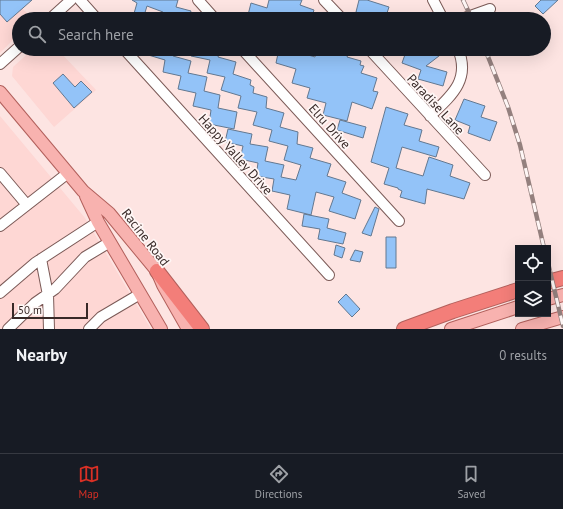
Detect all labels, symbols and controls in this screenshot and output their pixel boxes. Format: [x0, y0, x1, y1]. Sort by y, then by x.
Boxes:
search box [12, 12, 551, 56]
icon: search [26, 23, 48, 45]
text: Search here [58, 25, 134, 44]
street label: Paradise Lane [403, 70, 468, 138]
street label: Elru Drive [305, 100, 354, 152]
street label: Happy Valley Drive [195, 110, 276, 198]
street label: Racine Road [118, 205, 173, 269]
map controls [515, 245, 551, 317]
button: locate [515, 245, 551, 281]
button: layers [515, 281, 551, 317]
scale bar [12, 301, 88, 320]
text: 50 m [18, 303, 42, 317]
text: Nearby [16, 344, 67, 366]
text: 0 results [499, 347, 547, 364]
tab: Map [78, 463, 100, 501]
tab: Directions [255, 463, 302, 501]
tab: Saved [457, 463, 485, 501]

